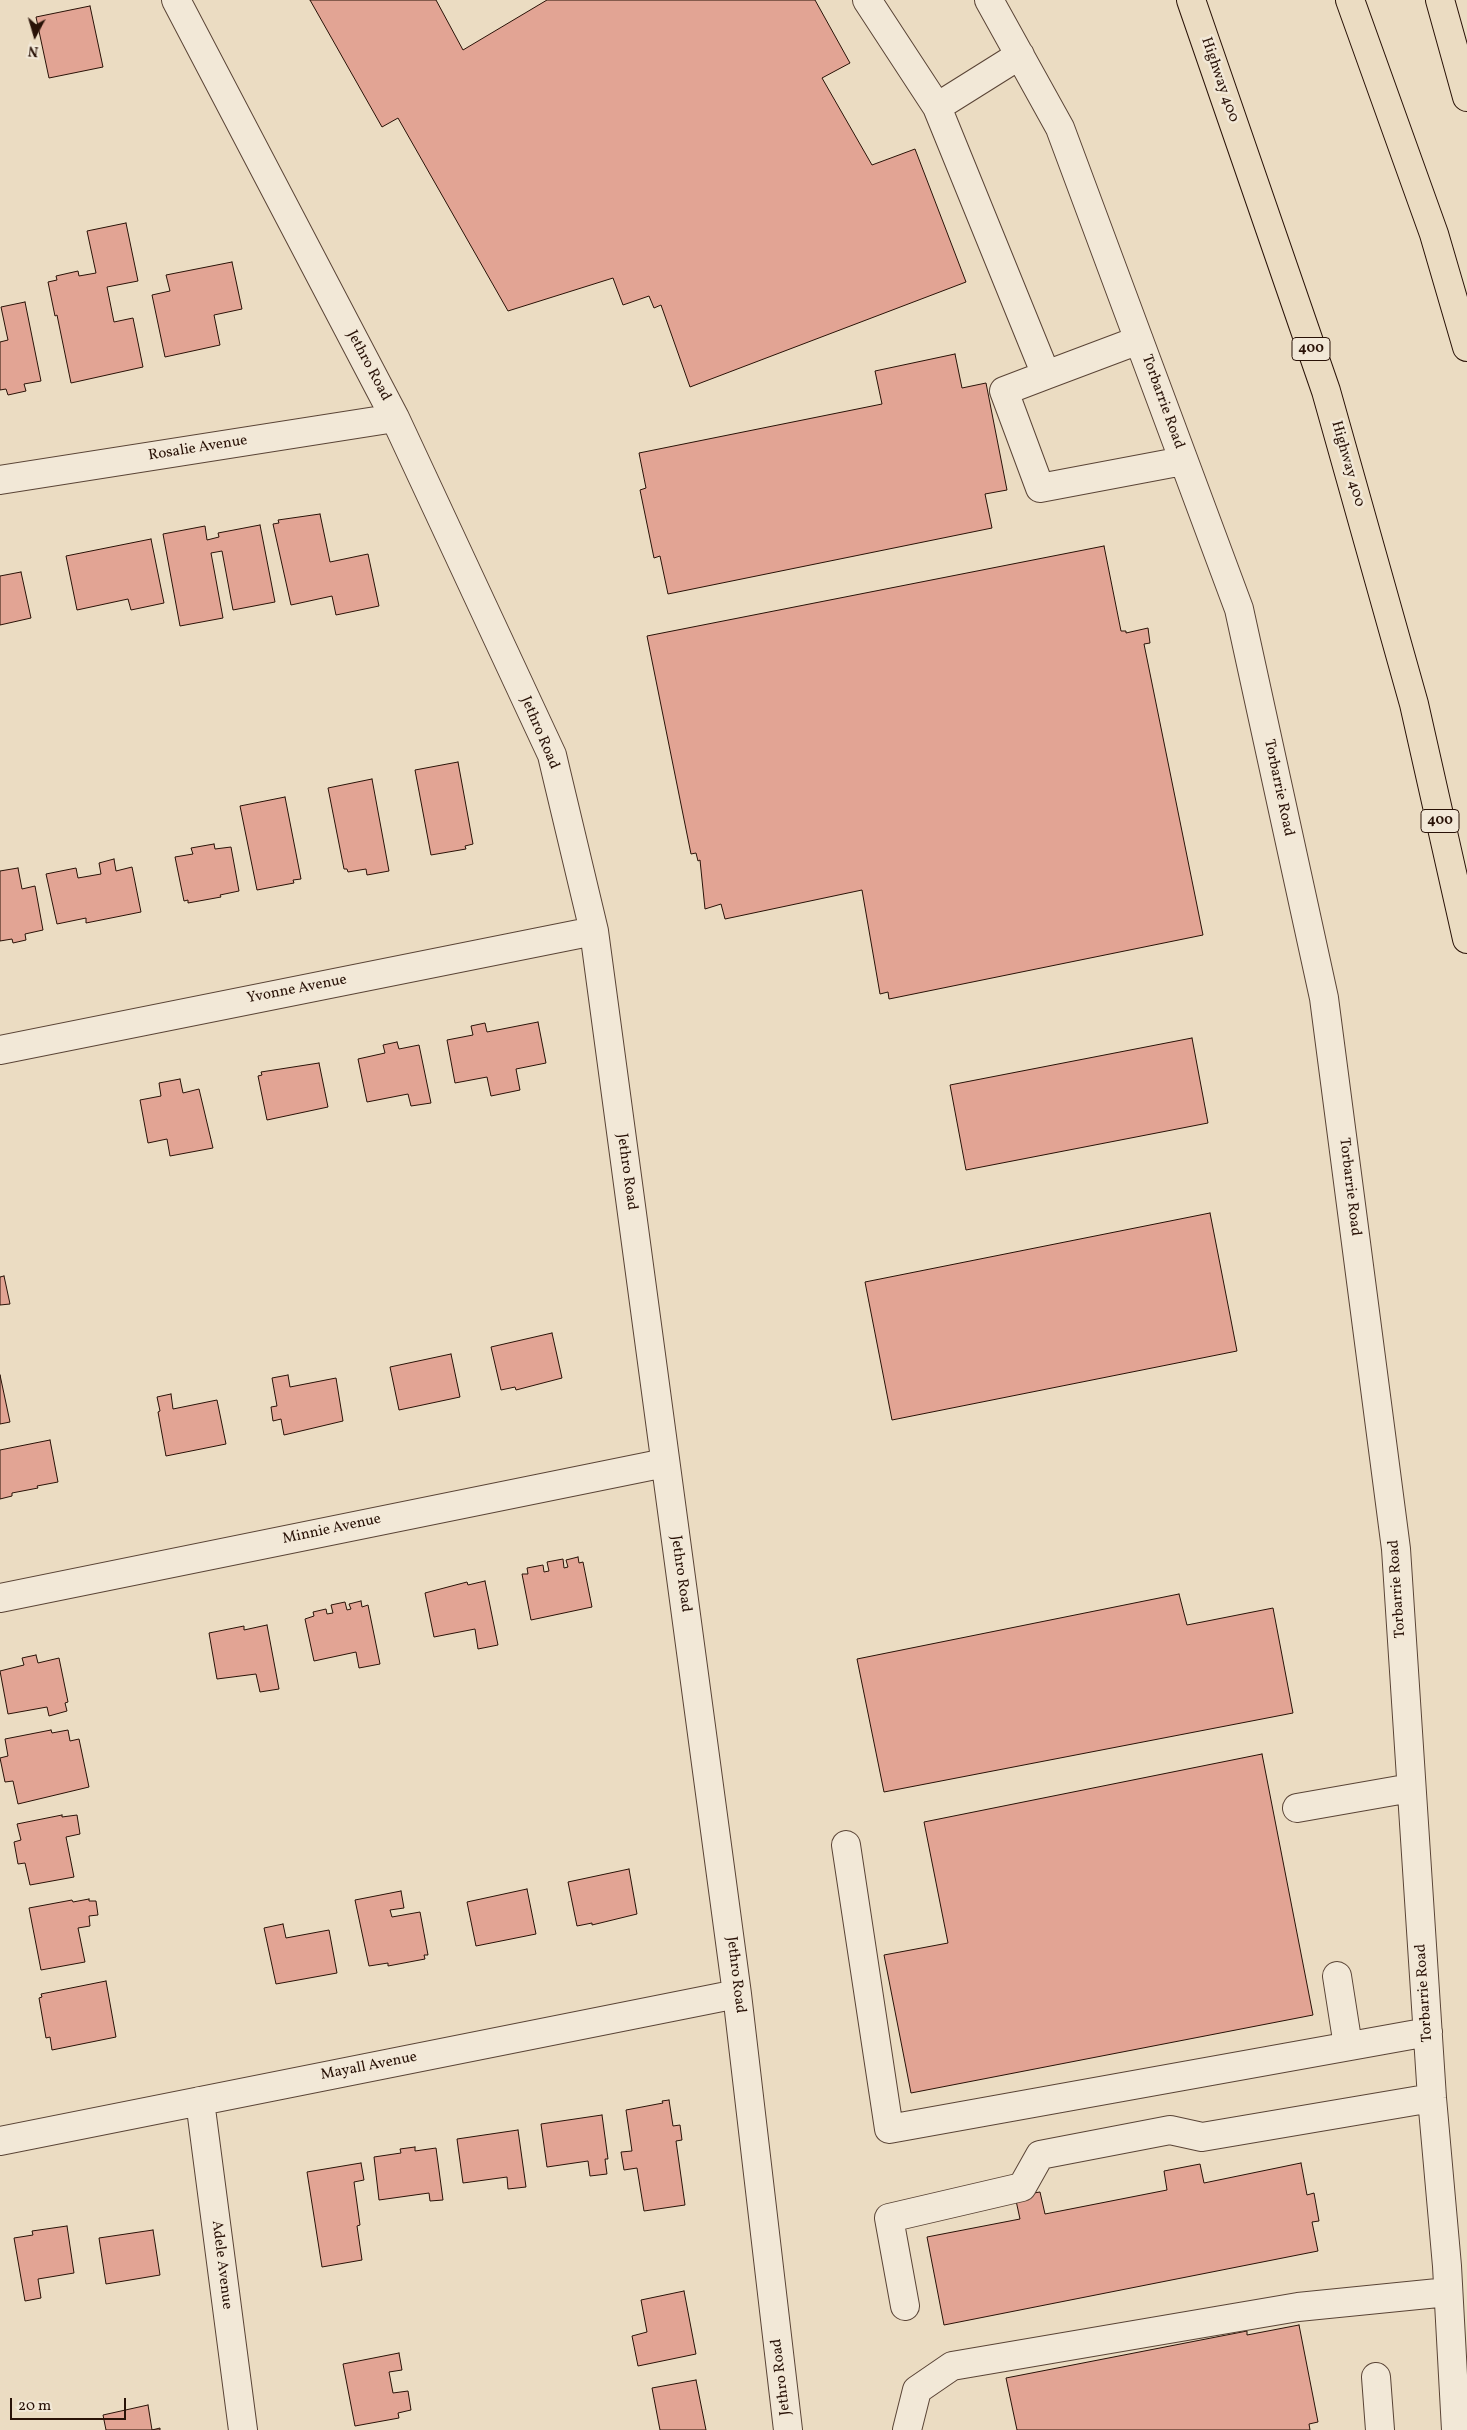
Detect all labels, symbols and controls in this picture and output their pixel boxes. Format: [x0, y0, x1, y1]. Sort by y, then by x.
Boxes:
north arrow [10, 10, 60, 60]
street label: Highway 400 [1196, 35, 1242, 125]
text: N [27, 40, 39, 60]
street label: Jethro Road [342, 328, 394, 404]
road number: 400 [1292, 338, 1330, 360]
street label: Torbarrie Road [1137, 353, 1187, 451]
street label: Highway 400 [1326, 419, 1368, 509]
street label: Rosalie Avenue [147, 432, 249, 466]
street label: Jethro Road [516, 694, 562, 772]
street label: Torbarrie Road [1259, 738, 1297, 838]
road number: 400 [1421, 809, 1459, 832]
street label: Yvonne Avenue [246, 972, 348, 1008]
street label: Jethro Road [612, 1132, 640, 1212]
street label: Torbarrie Road [1334, 1137, 1364, 1237]
street label: Minnie Avenue [281, 1511, 383, 1549]
street label: Jethro Road [666, 1534, 694, 1614]
street label: Torbarrie Road [1386, 1539, 1410, 1639]
street label: Jethro Road [721, 1935, 749, 2015]
street label: Torbarrie Road [1413, 1943, 1437, 2043]
street label: Mayall Avenue [319, 2049, 419, 2085]
street label: Adele Avenue [207, 2219, 235, 2311]
street label: Jethro Road [768, 2337, 796, 2417]
scale bar [12, 2388, 129, 2420]
text: 20 m [18, 2396, 51, 2417]

